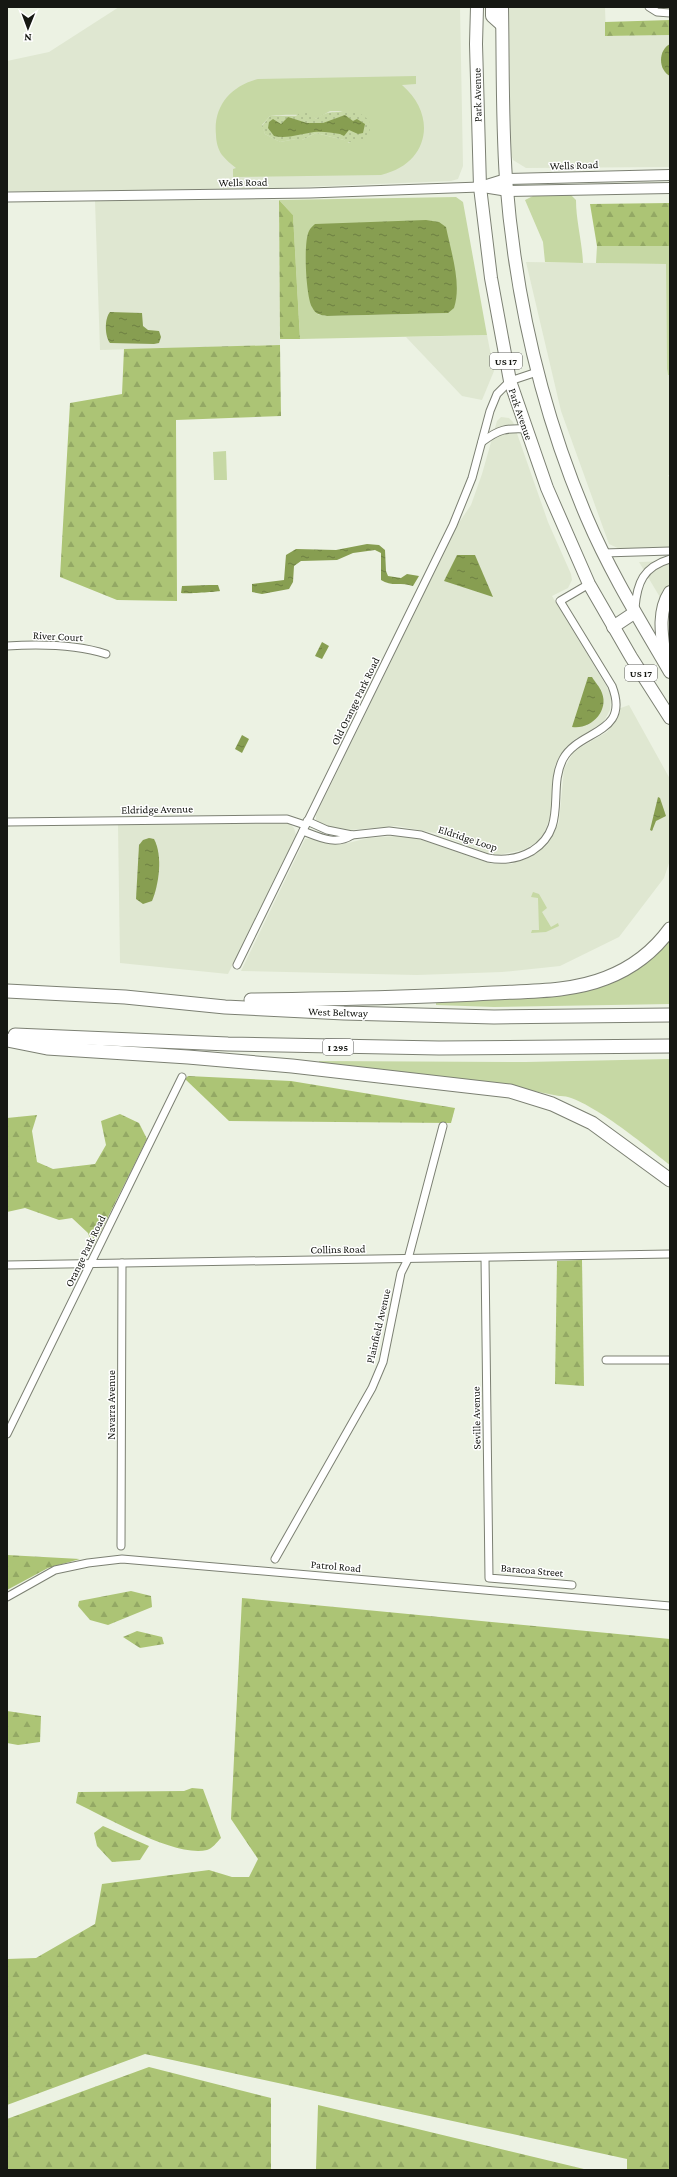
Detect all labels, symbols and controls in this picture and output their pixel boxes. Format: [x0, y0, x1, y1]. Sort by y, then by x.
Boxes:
north arrow [8, 8, 48, 48]
text: N [23, 32, 32, 44]
street label: Park Avenue [471, 68, 483, 122]
street label: Wells Road [549, 158, 599, 172]
street label: Wells Road [218, 176, 268, 188]
road number: US 17 [490, 353, 522, 369]
street label: Park Avenue [507, 387, 536, 442]
street label: River Court [33, 629, 84, 643]
street label: Old Orange Park Road [329, 655, 382, 747]
road number: US 17 [625, 665, 657, 681]
street label: Eldridge Avenue [121, 802, 193, 817]
street label: Eldridge Loop [437, 823, 499, 854]
street label: West Beltway [308, 1005, 369, 1020]
road number: I 295 [323, 1039, 353, 1055]
street label: Orange Park Road [62, 1213, 109, 1289]
street label: Collins Road [310, 1243, 366, 1255]
street label: Plainfield Avenue [364, 1287, 392, 1364]
street label: Navarra Avenue [105, 1370, 117, 1440]
street label: Seville Avenue [469, 1386, 483, 1450]
street label: Patrol Road [310, 1558, 362, 1574]
street label: Baracoa Street [500, 1561, 564, 1579]

